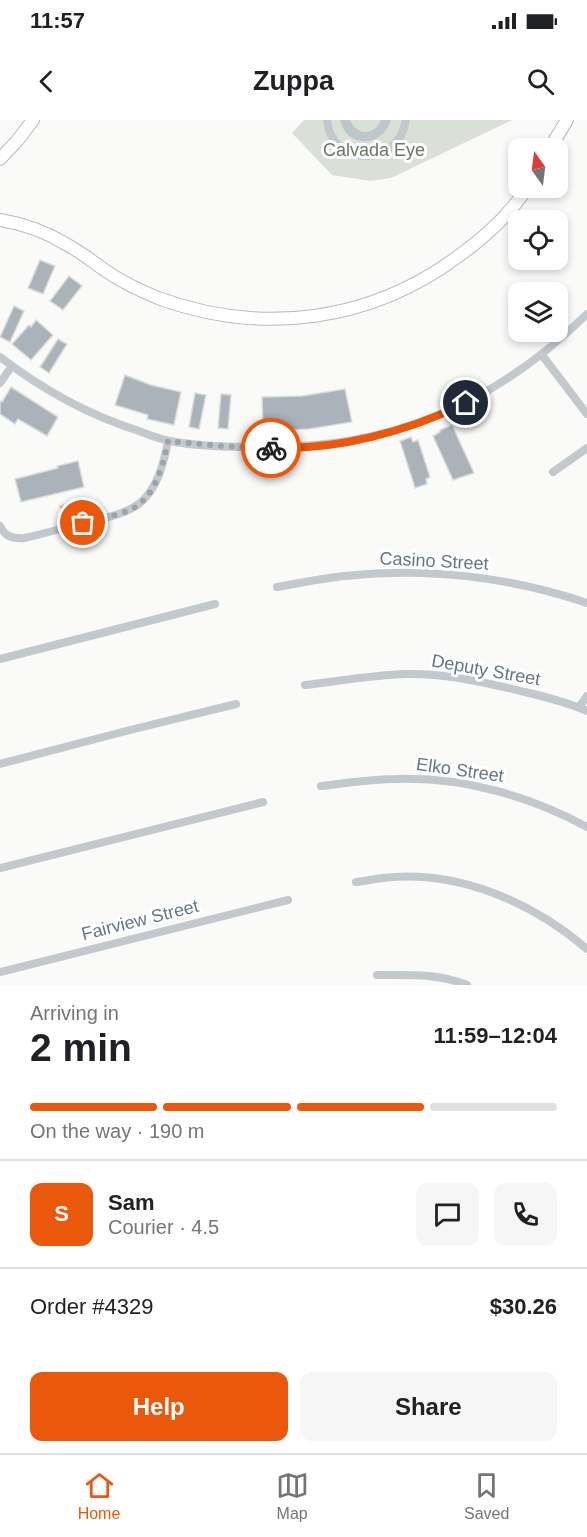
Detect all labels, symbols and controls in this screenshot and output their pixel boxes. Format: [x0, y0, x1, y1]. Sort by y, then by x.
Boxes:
text: 11:57 [30, 8, 85, 33]
icon: back [30, 65, 63, 98]
icon: search [524, 65, 557, 98]
text: Zuppa [253, 66, 334, 96]
north arrow [508, 138, 568, 198]
map controls [508, 138, 568, 342]
park label: Calvada Eye [323, 140, 425, 160]
button: locate [508, 210, 568, 270]
button: layers [508, 282, 568, 342]
pin [440, 377, 491, 428]
icon: home [449, 386, 482, 419]
courier [241, 418, 301, 478]
icon: bike [255, 432, 288, 465]
pin [57, 497, 108, 548]
icon: bag [66, 506, 99, 539]
street label: Casino Street [379, 548, 489, 574]
street label: Deputy Street [430, 651, 542, 689]
street label: Elko Street [415, 754, 505, 786]
street label: Fairview Street [79, 896, 201, 944]
text: Arriving in [30, 1002, 119, 1024]
text: 11:59–12:04 [433, 1023, 557, 1048]
text: 2 min [30, 1026, 132, 1069]
text: On the way · 190 m [30, 1120, 205, 1142]
button: chat [416, 1183, 479, 1246]
button: phone [494, 1183, 557, 1246]
text: Sam [108, 1190, 154, 1215]
text: S [54, 1201, 69, 1226]
text: Courier · 4.5 [108, 1216, 219, 1238]
text: Order #4329 [30, 1294, 154, 1319]
text: $30.26 [490, 1294, 557, 1319]
button: Help [30, 1372, 288, 1441]
button: Share [300, 1372, 557, 1441]
tab: Home [78, 1469, 120, 1523]
tab: Map [276, 1469, 309, 1523]
tab: Saved [464, 1469, 509, 1523]

